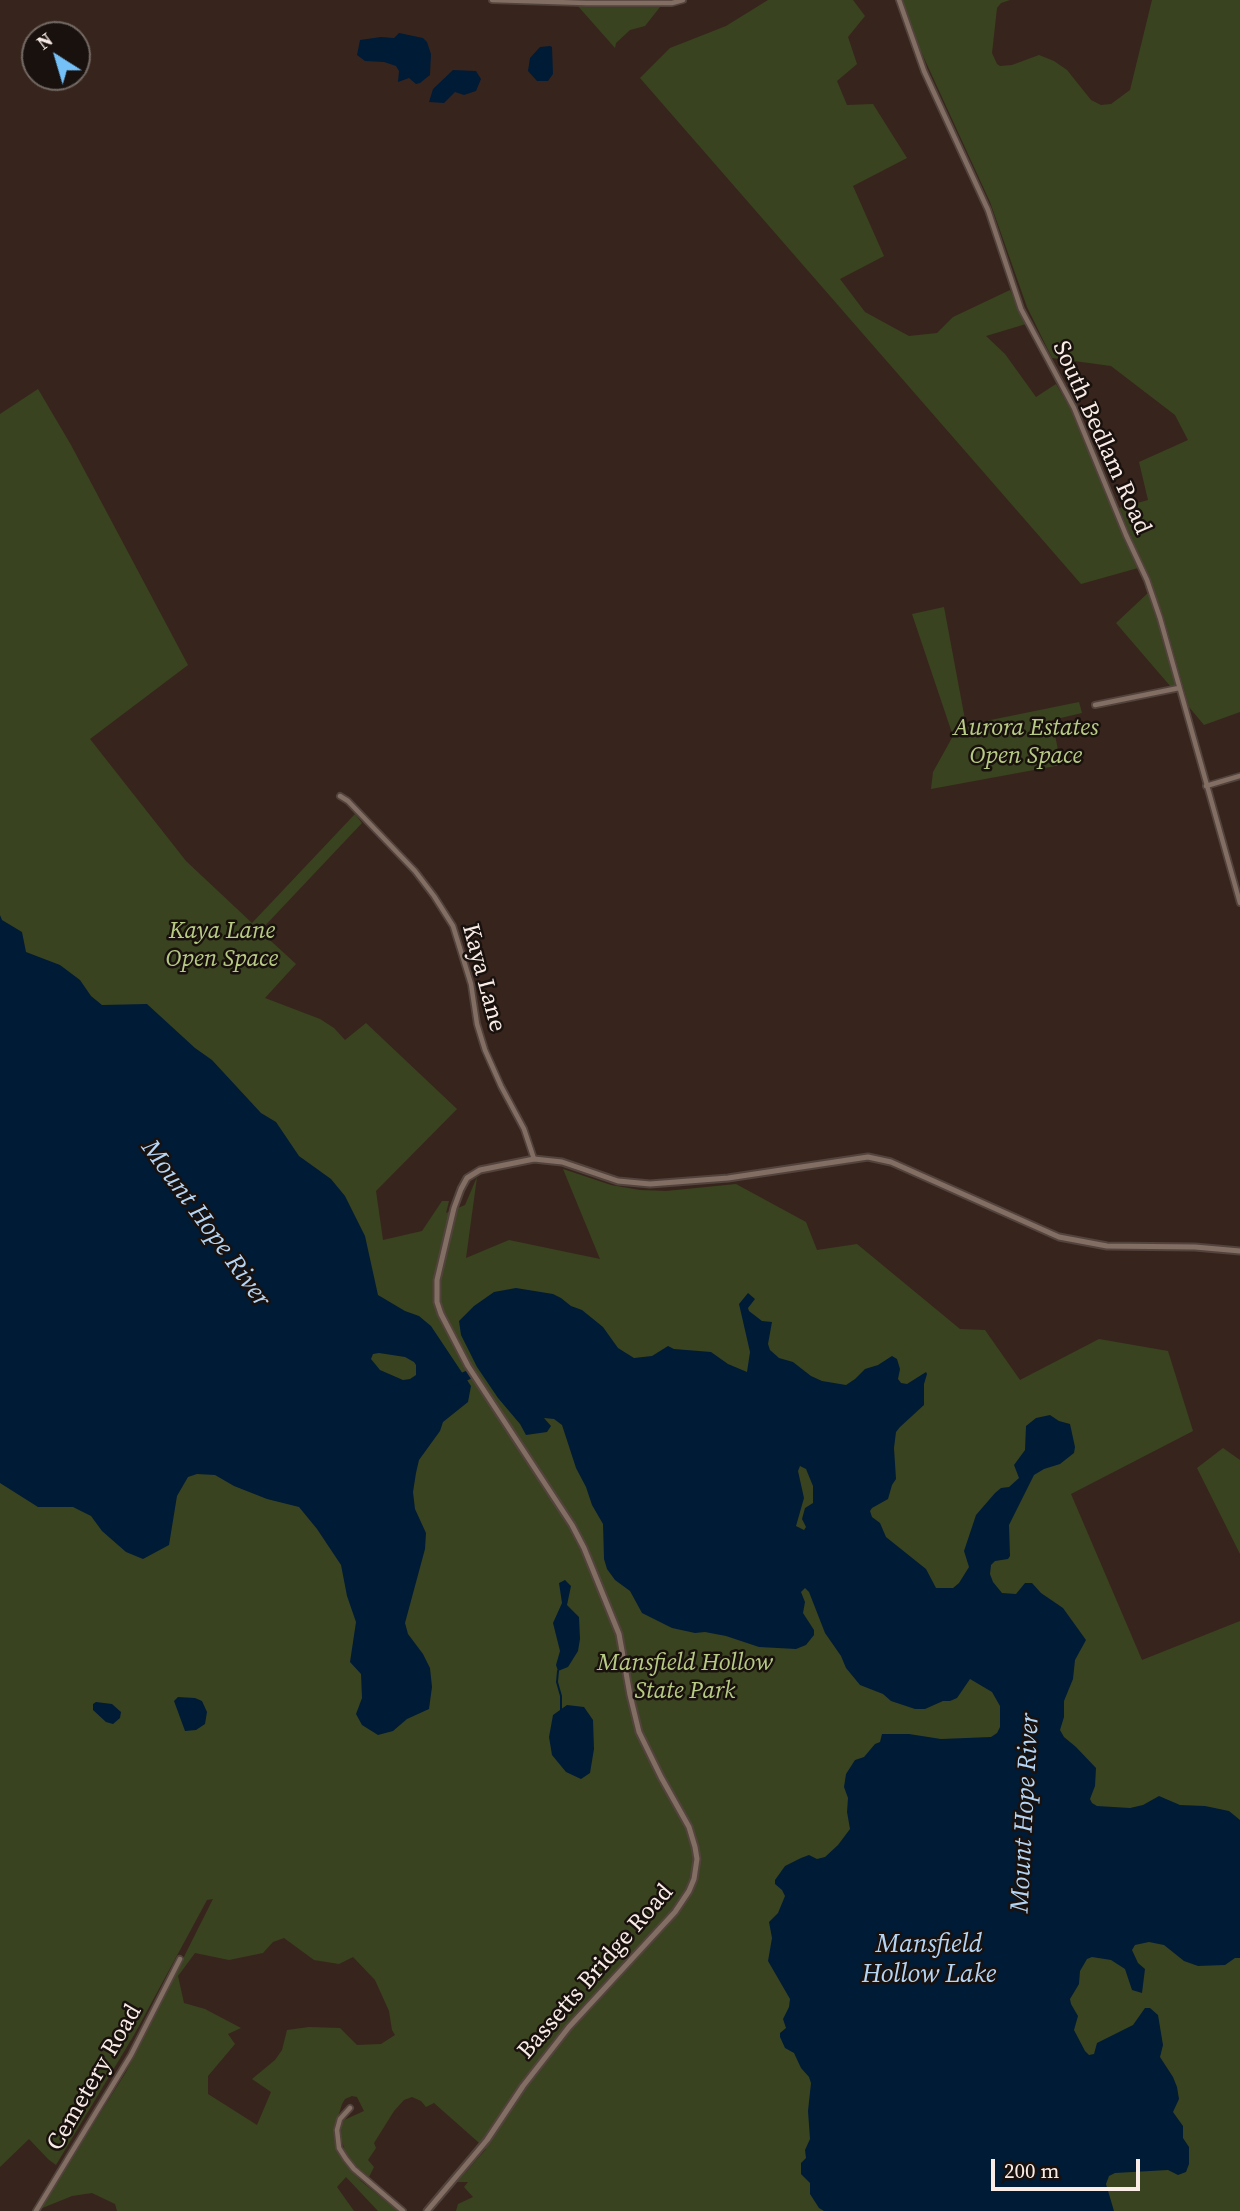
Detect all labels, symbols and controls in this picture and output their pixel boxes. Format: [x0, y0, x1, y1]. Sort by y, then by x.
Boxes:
north arrow [21, 21, 91, 91]
text: N [31, 26, 58, 55]
street label: South Bedlam Road [1045, 337, 1157, 539]
park label: Aurora Estates Open Space [953, 715, 1099, 771]
park label: Kaya Lane Open Space [166, 918, 278, 974]
street label: Kaya Lane [455, 921, 511, 1035]
water label: Mount Hope River [134, 1134, 276, 1314]
park label: Mansfield Hollow State Park [597, 1650, 773, 1706]
water label: Mount Hope River [1005, 1712, 1047, 1914]
street label: Bassetts Bridge Road [512, 1879, 680, 2065]
water label: Mansfield Hollow Lake [862, 1929, 996, 1990]
street label: Cemetery Road [42, 2000, 148, 2156]
scale bar [995, 2144, 1144, 2188]
text: 200 m [1004, 2156, 1059, 2185]

